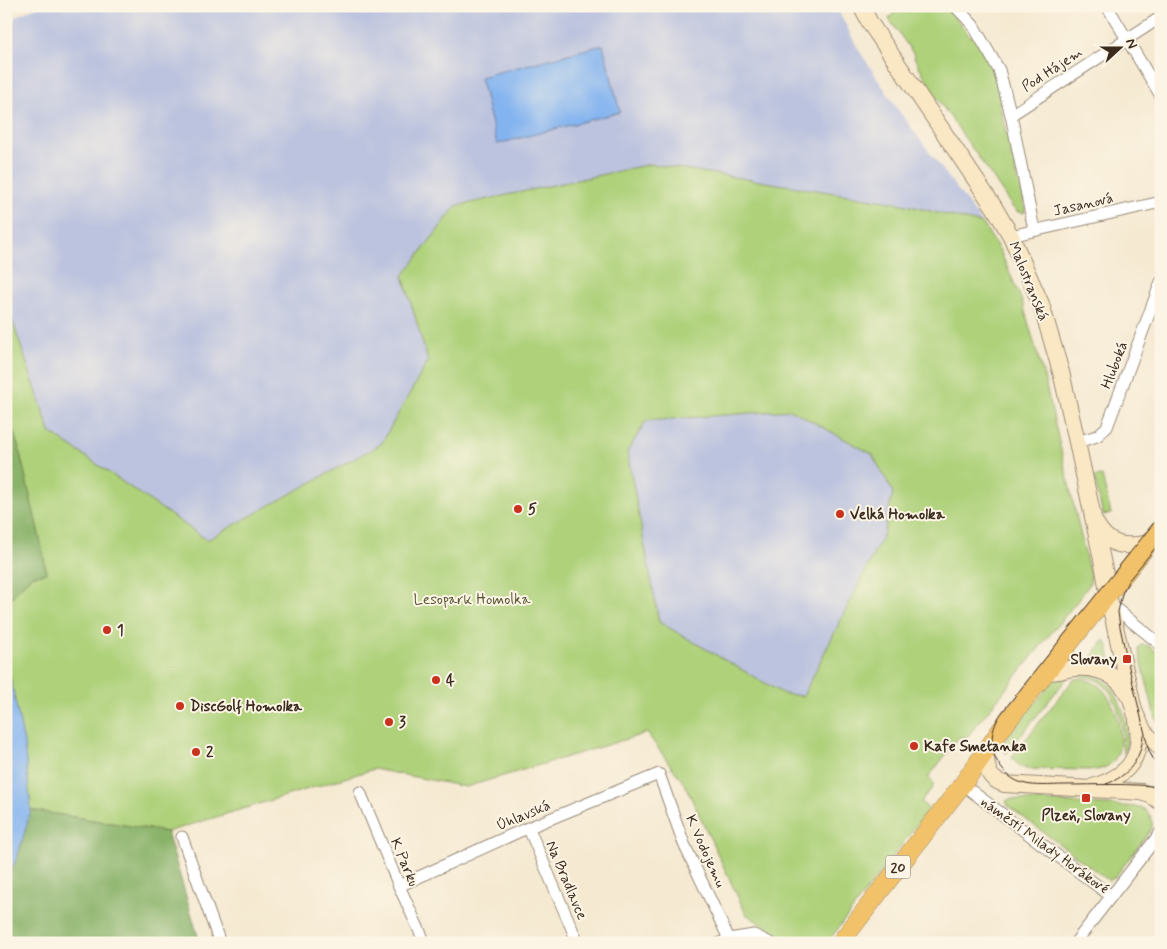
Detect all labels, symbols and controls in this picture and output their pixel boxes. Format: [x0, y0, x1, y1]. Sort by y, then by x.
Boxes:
north arrow [1094, 22, 1144, 72]
text: N [1121, 36, 1141, 51]
street label: Pod Hájem [1018, 43, 1087, 97]
street label: Jasanová [1051, 188, 1115, 222]
street label: Malostranská [1003, 239, 1053, 324]
street label: Hluboká [1097, 339, 1133, 392]
place label: 5 [528, 500, 537, 520]
marker: 5 [512, 503, 524, 515]
place label: Velká Homolka [850, 505, 946, 525]
marker: Velká Homolka [834, 508, 846, 520]
park label: Lesopark Homolka [414, 590, 531, 610]
place label: 1 [117, 621, 124, 641]
marker: 1 [101, 624, 113, 636]
place label: Slovany [1070, 650, 1117, 670]
marker: Slovany [1121, 653, 1133, 665]
place label: 4 [446, 671, 455, 691]
marker: 4 [430, 674, 442, 686]
place label: DiscGolf Homolka [190, 697, 303, 717]
marker: DiscGolf Homolka [174, 700, 186, 712]
place label: 3 [399, 713, 406, 733]
marker: 3 [383, 716, 395, 728]
place label: Kafe Smetanka [924, 737, 1027, 757]
marker: Kafe Smetanka [908, 740, 920, 752]
place label: 2 [206, 743, 214, 763]
marker: 2 [190, 746, 202, 758]
marker: Plzeň, Slovany [1080, 792, 1092, 804]
street label: náměstí Milady Horákové [976, 793, 1113, 899]
street label: Úhlavská [493, 795, 554, 836]
place label: Plzeň, Slovany [1041, 806, 1131, 826]
street label: K Vodojemu [680, 812, 730, 891]
street label: K Parku [385, 835, 423, 890]
street label: Na Bradlavce [540, 838, 592, 923]
road number: 20 [886, 856, 910, 879]

